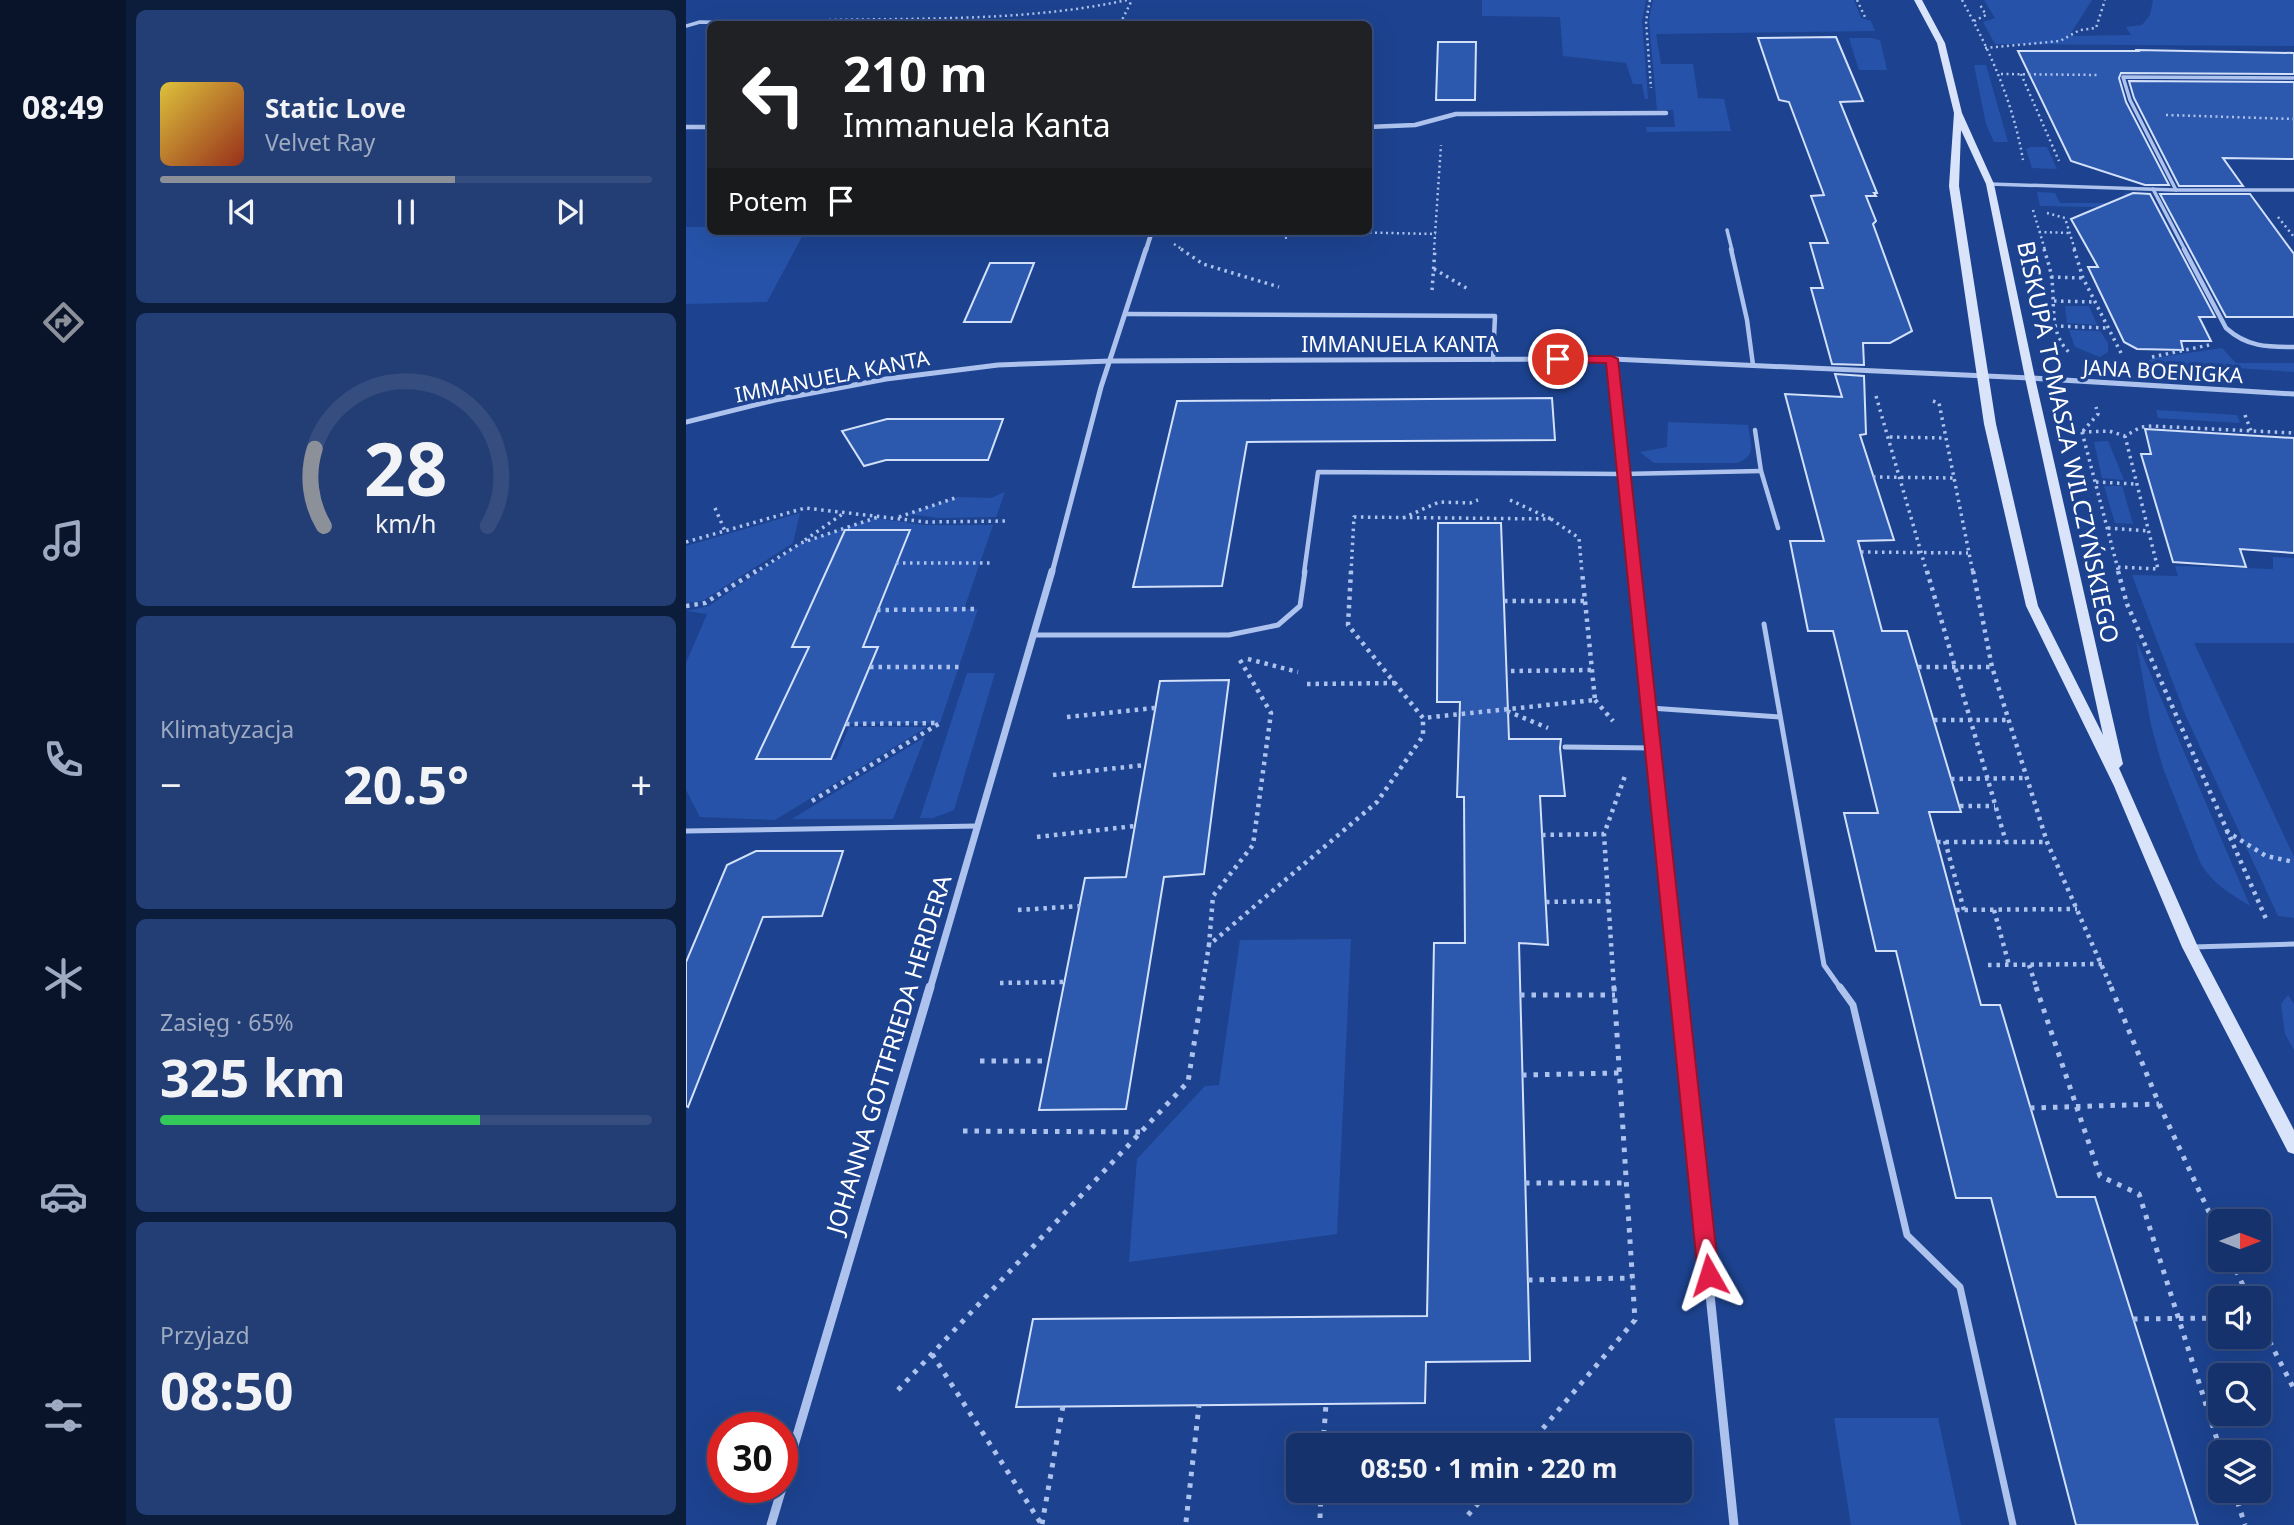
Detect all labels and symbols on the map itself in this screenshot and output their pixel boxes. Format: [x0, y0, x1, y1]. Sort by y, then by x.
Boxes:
street label: BISKUPA TOMASZA WILCZYŃSKIEGO [2010, 238, 2128, 646]
pin [1528, 329, 1588, 389]
street label: IMMANUELA KANTA [1301, 330, 1499, 358]
street label: IMMANUELA KANTA [732, 343, 932, 409]
street label: JANA BOENIGKA [2080, 353, 2244, 389]
street label: JOHANNA GOTTFRIEDA HERDERA [817, 870, 959, 1239]
north arrow [2208, 1209, 2272, 1272]
position arrow [1672, 1238, 1746, 1312]
speed limit sign: 30 [707, 1412, 798, 1503]

